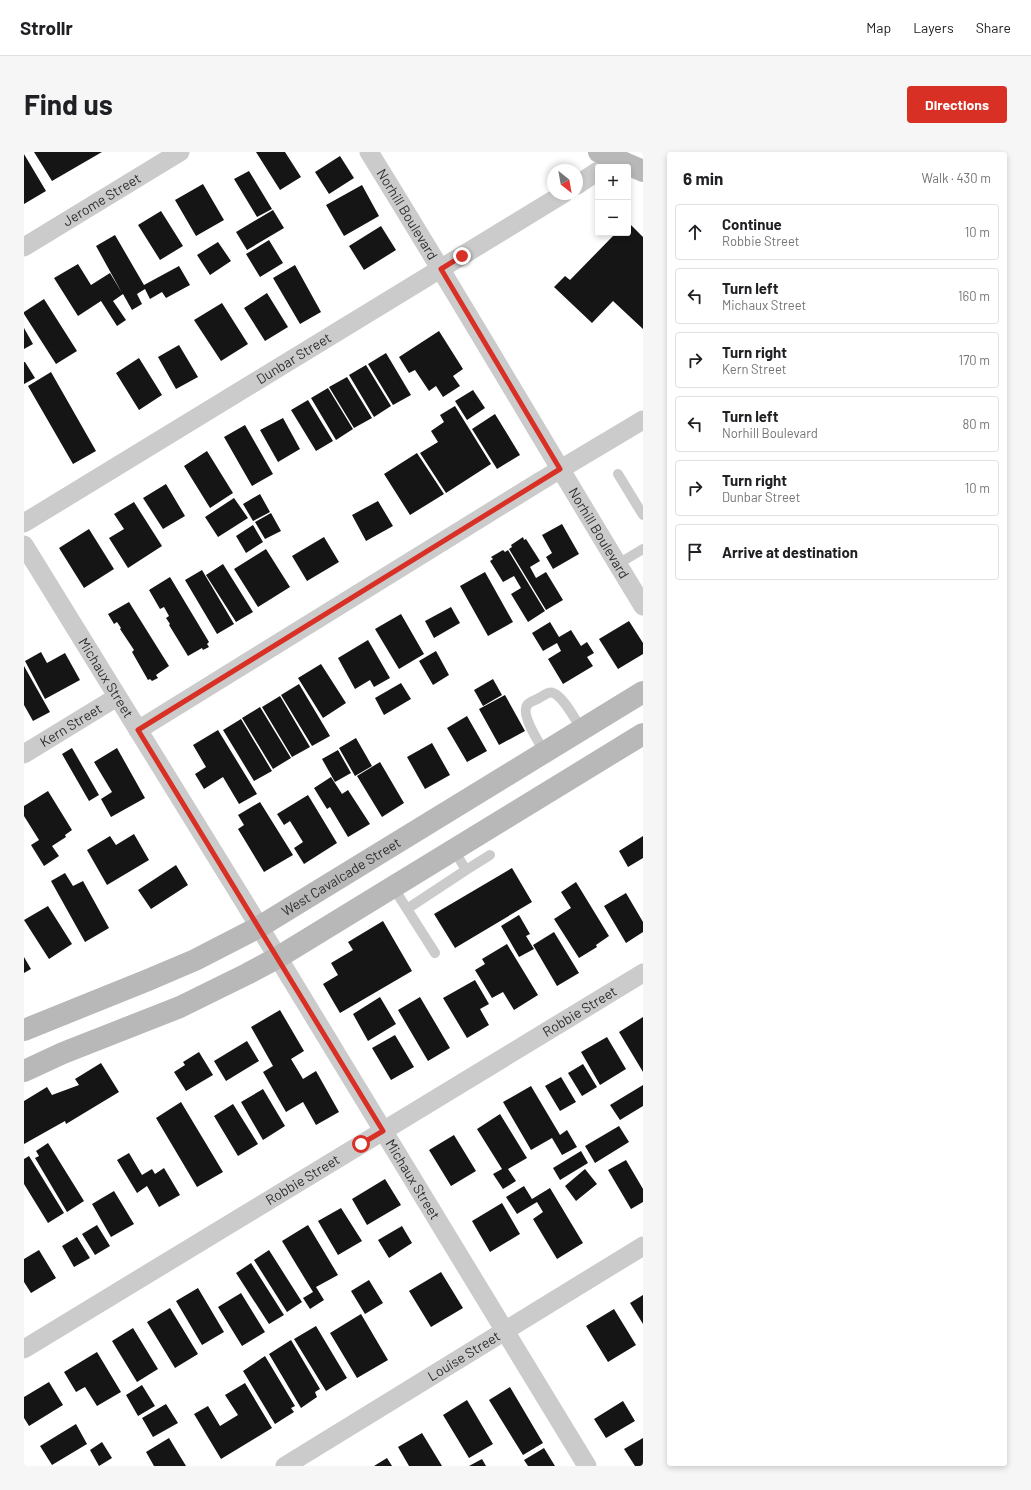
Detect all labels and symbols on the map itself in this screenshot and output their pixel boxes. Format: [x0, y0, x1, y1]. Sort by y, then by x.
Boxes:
north arrow [547, 164, 583, 200]
street label: Norhill Boulevard [373, 165, 442, 263]
street label: Jerome Street [59, 169, 144, 229]
route end [453, 247, 471, 265]
street label: Dunbar Street [253, 329, 334, 387]
street label: Norhill Boulevard [565, 484, 633, 581]
street label: Michaux Street [75, 634, 137, 721]
street label: Kern Street [37, 699, 105, 750]
street label: West Cavalcade Street [278, 833, 404, 919]
street label: Robbie Street [539, 982, 619, 1040]
route start [352, 1135, 370, 1153]
street label: Michaux Street [382, 1136, 444, 1222]
street label: Robbie Street [262, 1150, 343, 1208]
street label: Louise Street [424, 1327, 503, 1384]

